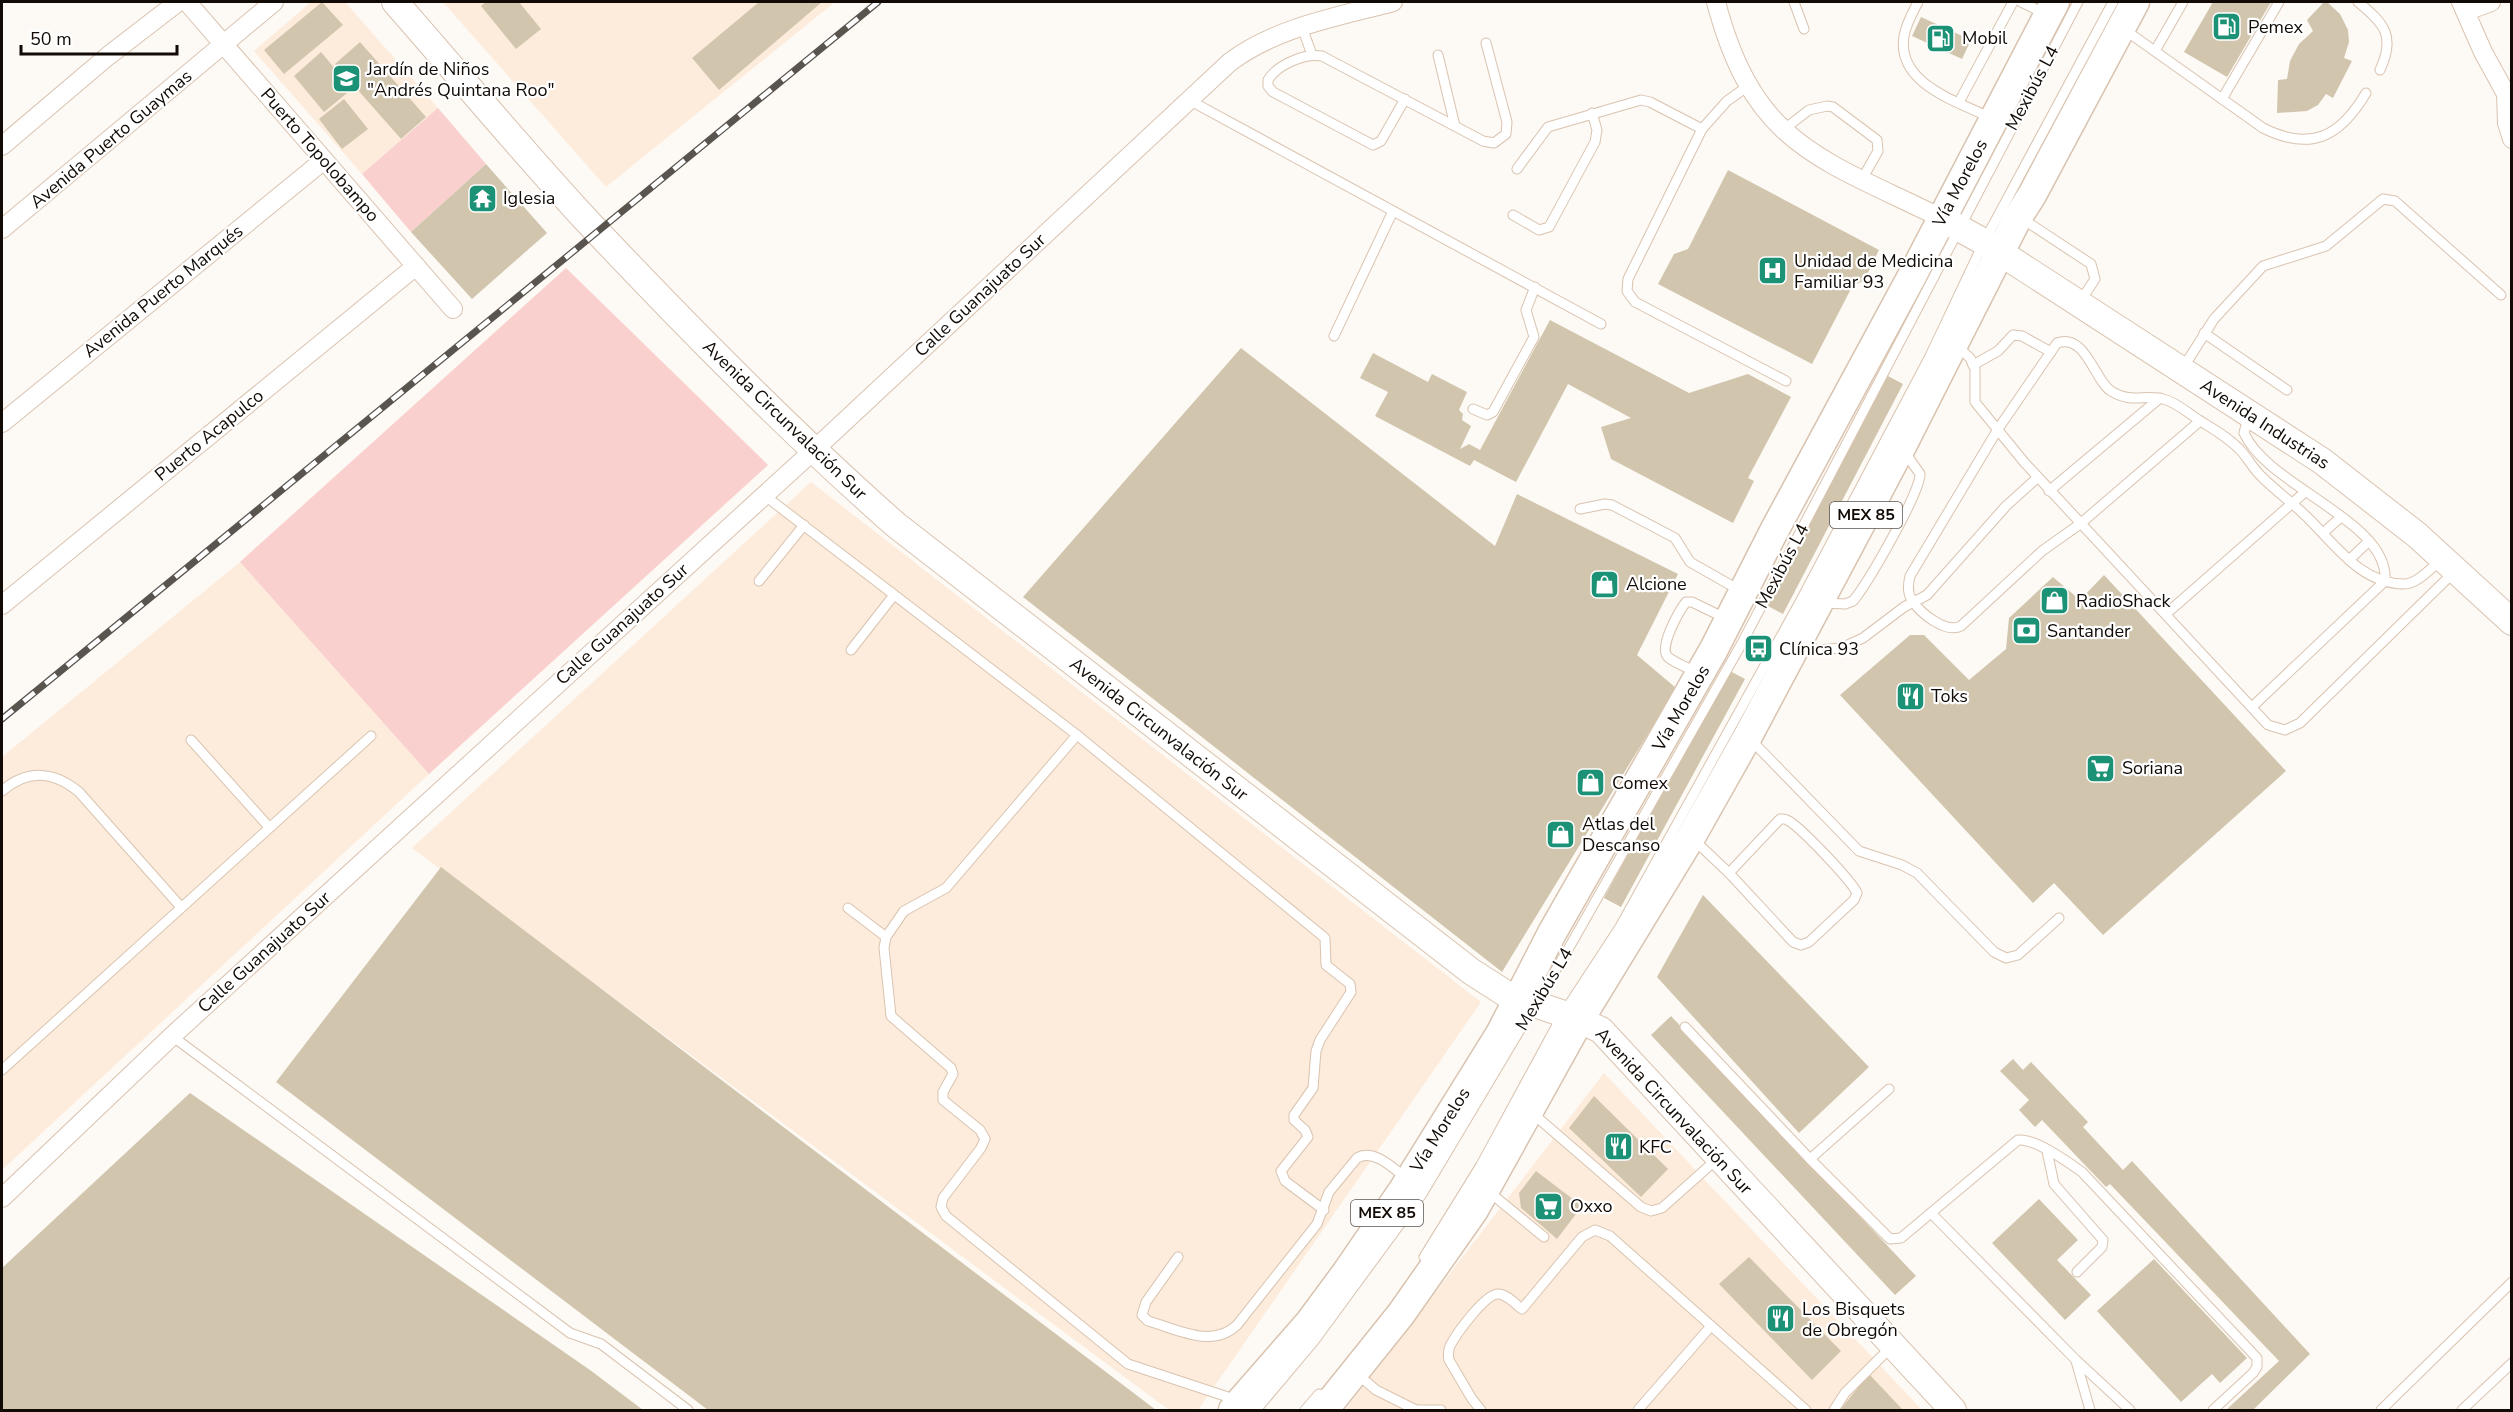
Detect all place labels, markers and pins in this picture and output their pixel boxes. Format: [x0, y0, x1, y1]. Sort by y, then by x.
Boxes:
fuel station icon: Pemex [2211, 11, 2243, 43]
place label: Pemex [2248, 15, 2303, 39]
fuel station icon: Mobil [1925, 22, 1957, 54]
place label: Mobil [1962, 26, 2008, 50]
place label: Jardín de Niños "Andrés Quintana Roo" [366, 57, 555, 102]
school or university icon: Jardín de Niños "Andrés Quintana Roo" [330, 63, 362, 95]
temple icon: Iglesia [466, 182, 498, 214]
place label: Iglesia [503, 186, 555, 210]
place label: Unidad de Medicina Familiar 93 [1794, 249, 1953, 294]
hospital icon: Unidad de Medicina Familiar 93 [1757, 255, 1789, 287]
shop icon: Alcione [1589, 568, 1621, 600]
place label: Alcione [1626, 572, 1687, 596]
shop icon: RadioShack [2039, 585, 2071, 617]
place label: RadioShack [2076, 589, 2171, 613]
bank icon: Santander [2010, 615, 2042, 647]
place label: Santander [2047, 619, 2131, 643]
bus stop icon: Clínica 93 [1742, 633, 1774, 665]
place label: Clínica 93 [1779, 637, 1859, 661]
restaurant icon: Toks [1894, 680, 1926, 712]
place label: Toks [1931, 684, 1968, 708]
supermarket icon: Soriana [2085, 752, 2117, 784]
place label: Soriana [2122, 756, 2183, 780]
shop icon: Comex [1575, 767, 1607, 799]
place label: Comex [1612, 771, 1668, 795]
place label: Atlas del Descanso [1582, 812, 1660, 857]
shop icon: Atlas del Descanso [1545, 818, 1577, 850]
restaurant icon: KFC [1602, 1131, 1634, 1163]
place label: KFC [1639, 1135, 1672, 1159]
supermarket icon: Oxxo [1533, 1190, 1565, 1222]
place label: Oxxo [1570, 1194, 1613, 1218]
place label: Los Bisquets de Obregón [1802, 1297, 1905, 1342]
restaurant icon: Los Bisquets de Obregón [1765, 1303, 1797, 1335]

